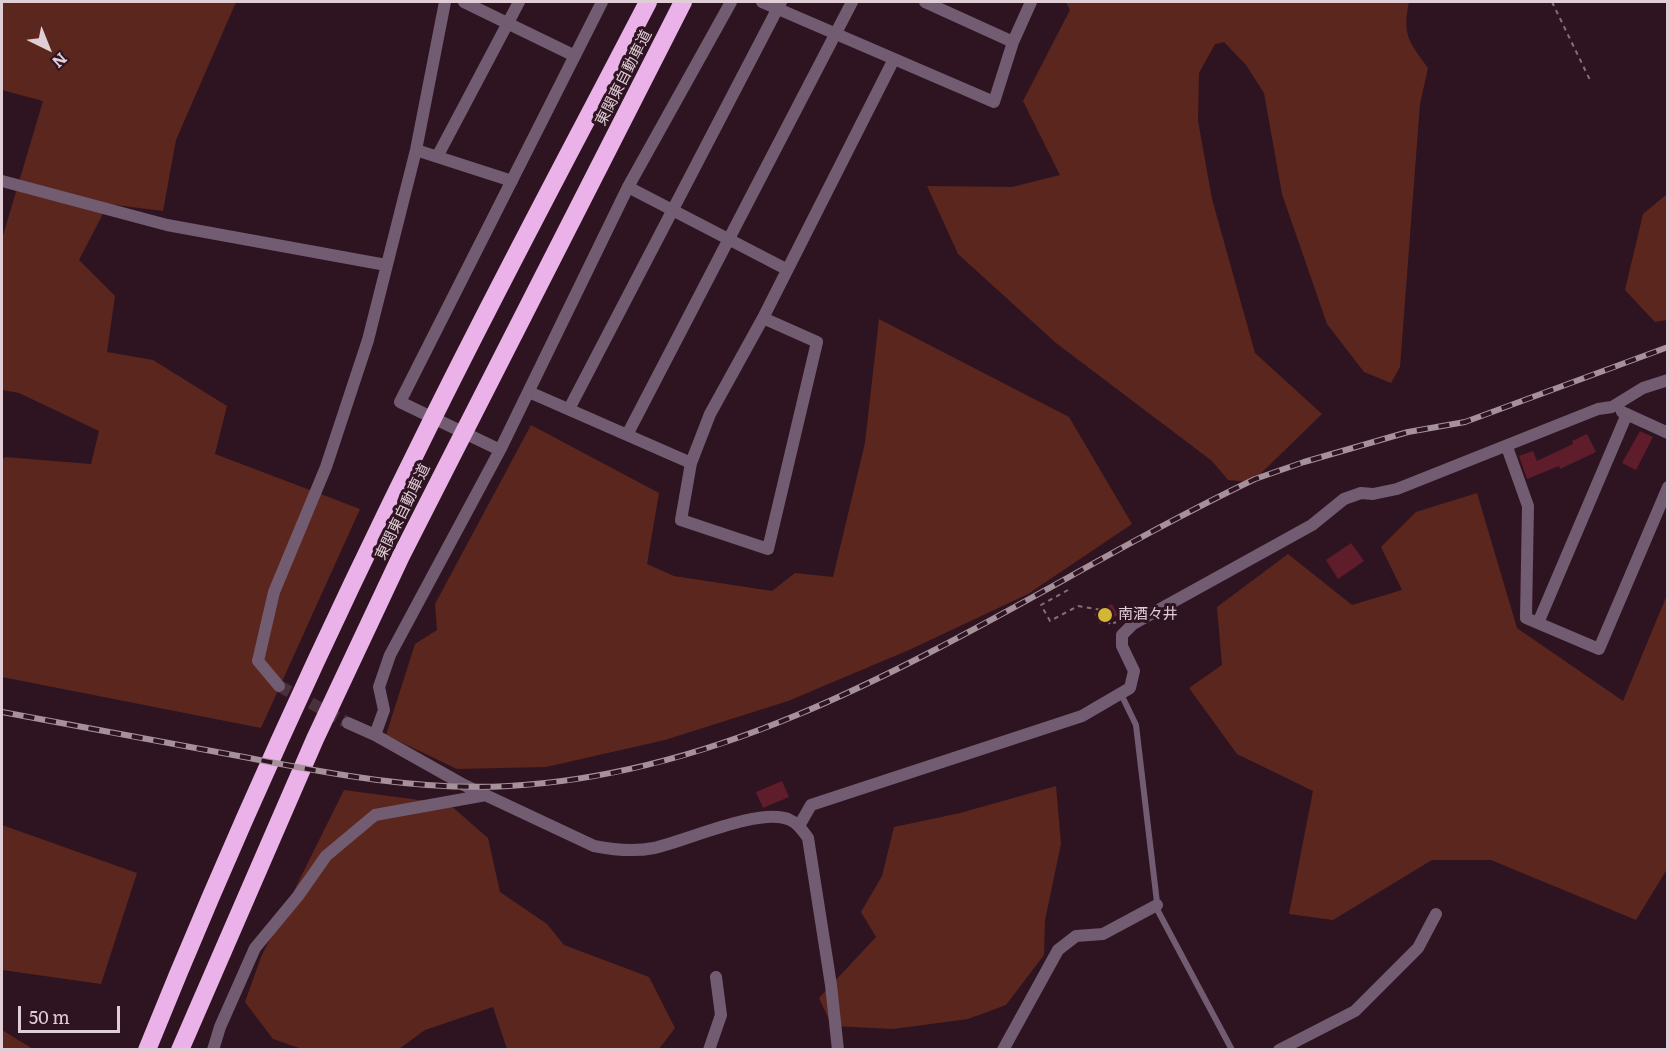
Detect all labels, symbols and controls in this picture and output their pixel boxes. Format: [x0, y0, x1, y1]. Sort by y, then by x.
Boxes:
north arrow [18, 18, 78, 78]
street label: 東関東自動車道 [592, 27, 656, 129]
text: N [47, 48, 73, 75]
street label: 東関東自動車道 [372, 461, 434, 563]
marker: 南酒々井 [1096, 606, 1114, 624]
place label: 南酒々井 [1118, 606, 1178, 624]
scale bar [21, 994, 123, 1032]
text: 50 m [29, 1003, 70, 1030]

